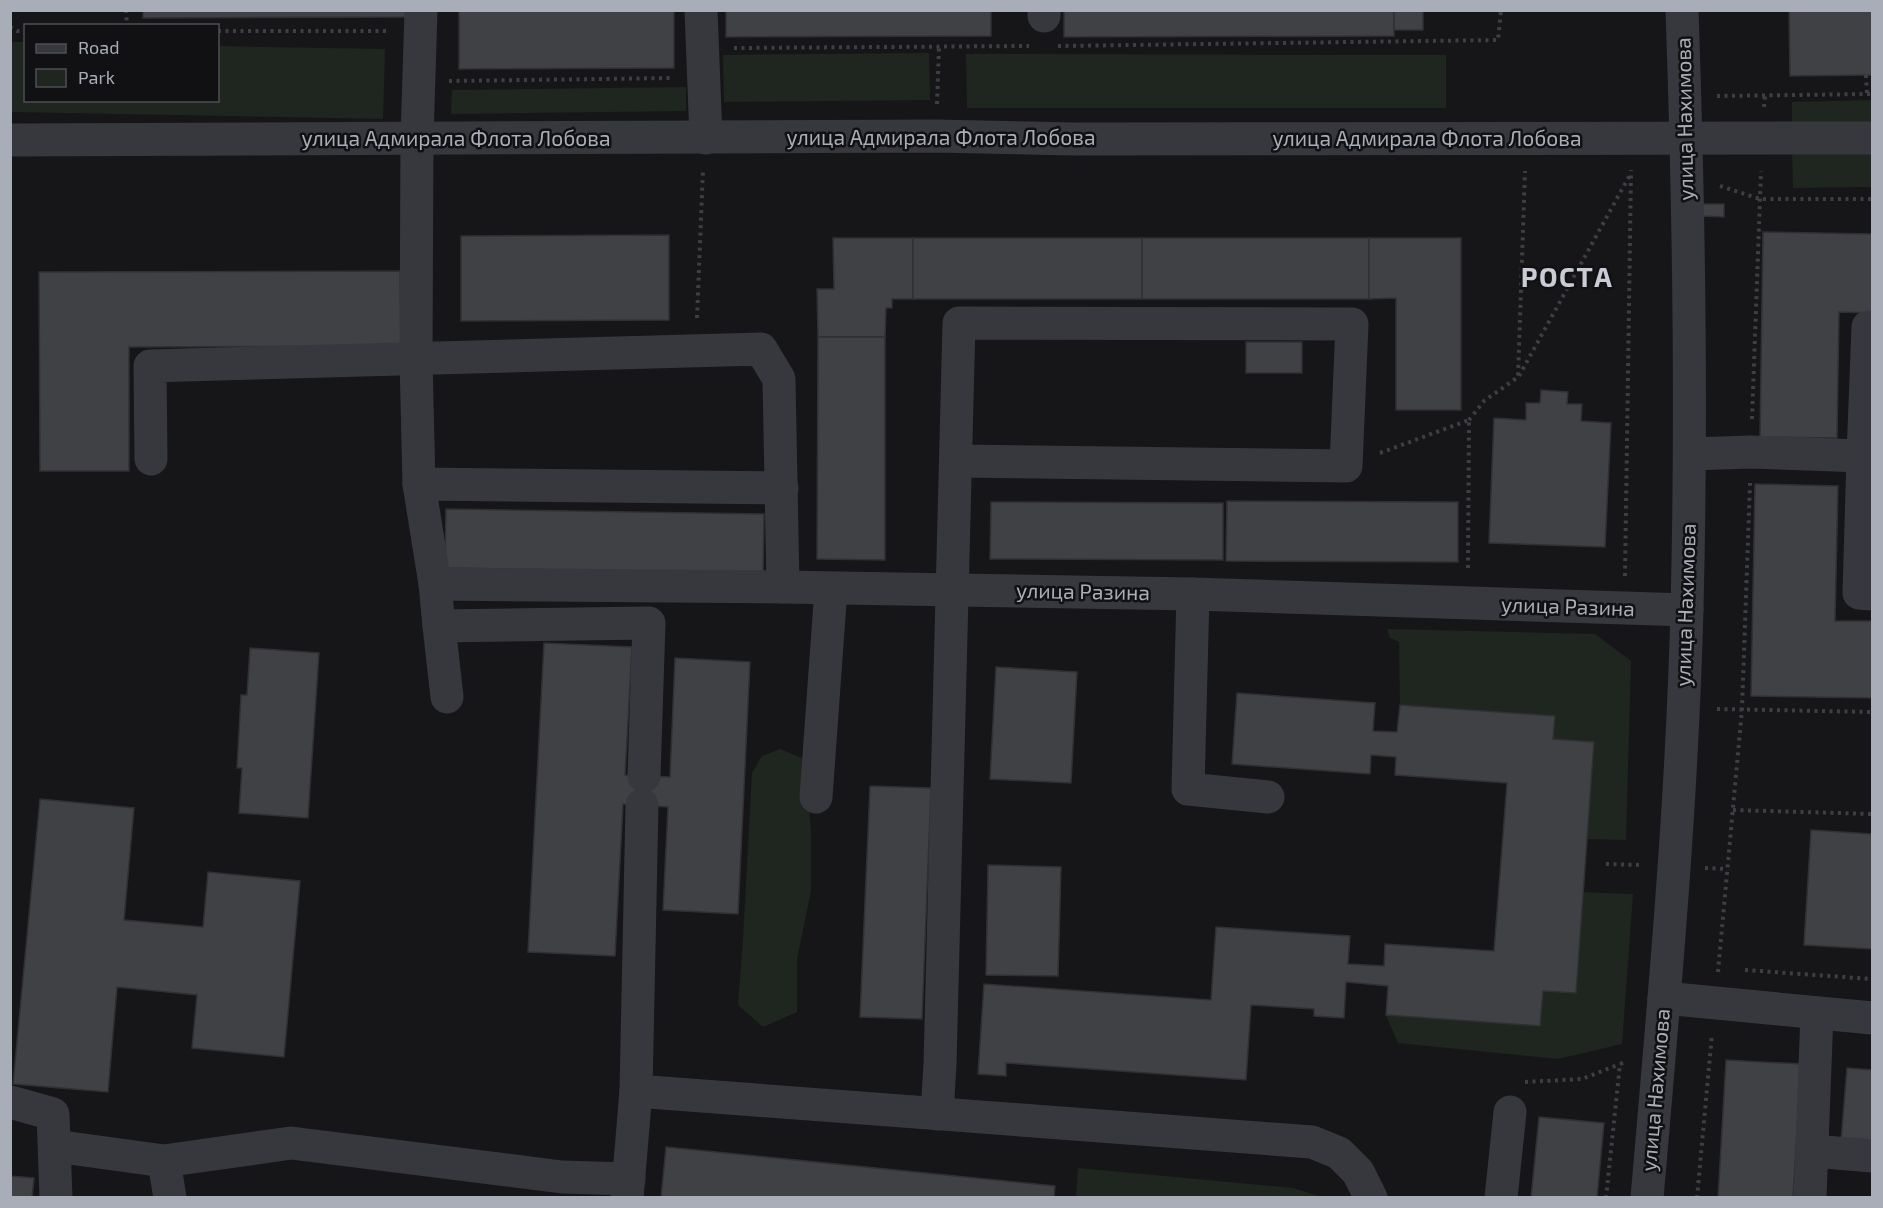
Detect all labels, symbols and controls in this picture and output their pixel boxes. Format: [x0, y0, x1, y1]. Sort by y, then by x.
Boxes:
legend [24, 24, 219, 102]
text: Road [78, 36, 119, 58]
street label: улица Нахимова [1670, 37, 1698, 201]
text: Park [78, 66, 115, 88]
street label: улица Адмирала Флота Лобова [786, 124, 1096, 150]
street label: улица Адмирала Флота Лобова [301, 125, 611, 151]
street label: улица Адмирала Флота Лобова [1272, 125, 1582, 151]
district label: РОСТА [1521, 260, 1613, 292]
street label: улица Нахимова [1669, 523, 1701, 687]
street label: улица Разина [1016, 577, 1150, 605]
street label: улица Разина [1501, 591, 1635, 621]
street label: улица Нахимова [1635, 1007, 1675, 1172]

